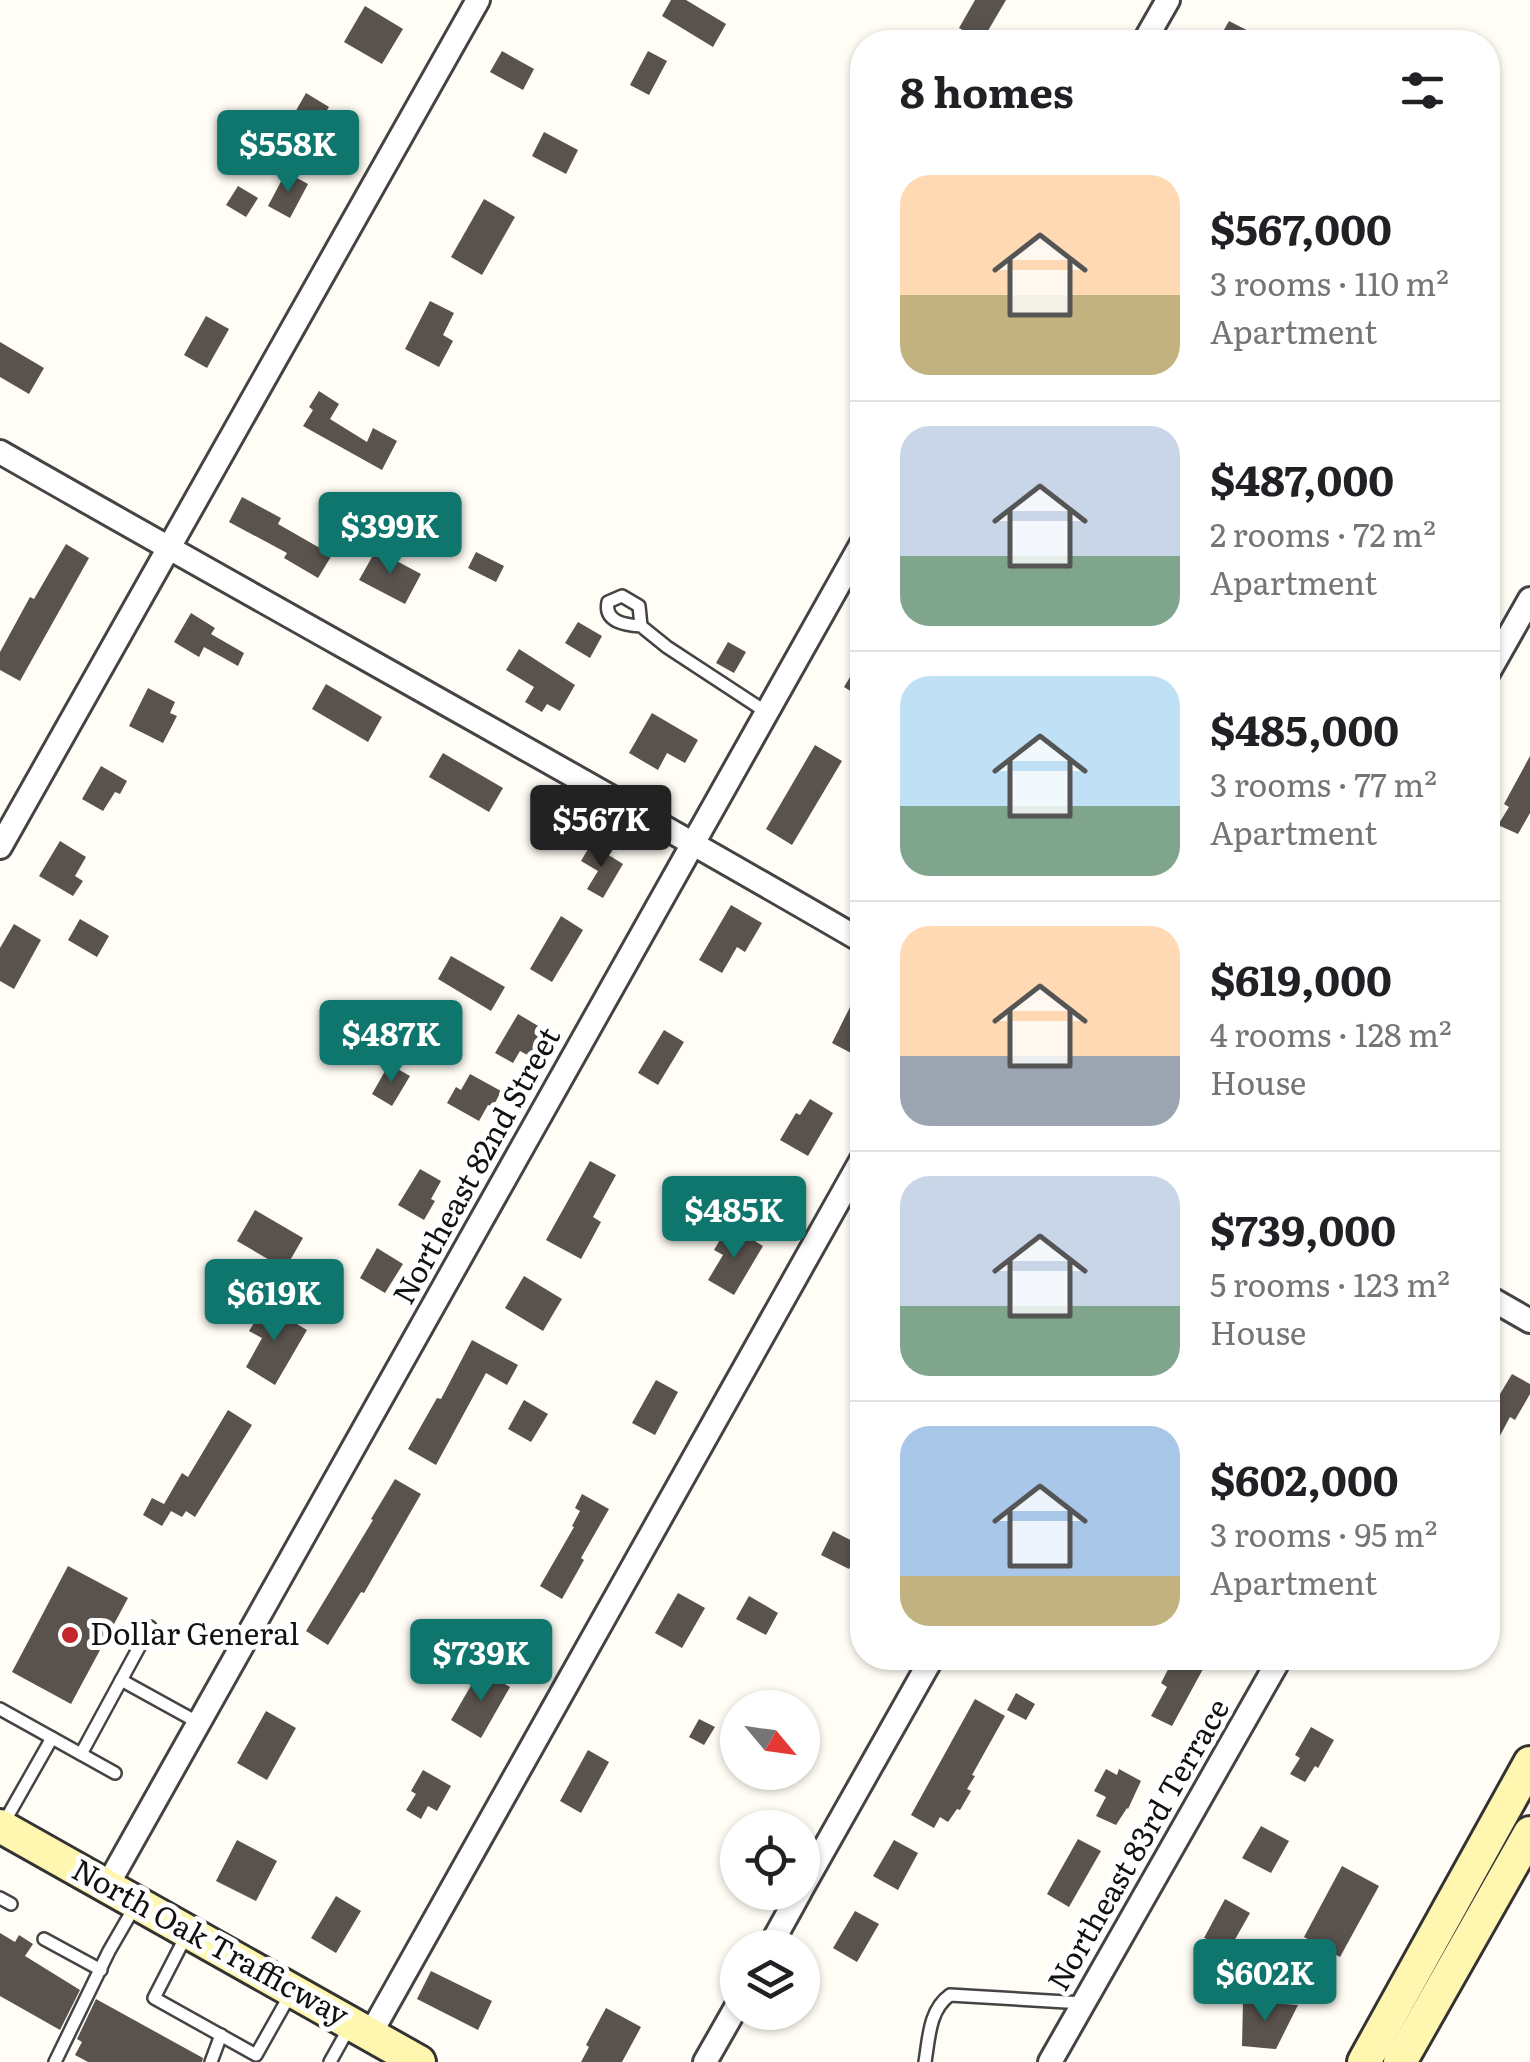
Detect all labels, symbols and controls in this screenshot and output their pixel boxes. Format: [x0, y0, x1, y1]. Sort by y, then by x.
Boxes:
text: 8 homes [900, 59, 1074, 121]
icon: filters [1395, 63, 1450, 118]
pin: $558K [218, 110, 358, 195]
text: $558K [239, 118, 337, 166]
text: $567,000 [1210, 196, 1392, 258]
icon: home [980, 215, 1100, 335]
text: 3 rooms · 110 m² [1210, 258, 1449, 306]
text: Apartment [1210, 306, 1377, 354]
text: $487,000 [1210, 447, 1394, 509]
icon: home [980, 466, 1100, 586]
pin: $399K [320, 492, 460, 577]
text: $399K [341, 500, 439, 548]
text: 2 rooms · 72 m² [1210, 509, 1436, 557]
text: Apartment [1210, 557, 1377, 605]
text: $485,000 [1210, 697, 1399, 759]
icon: home [980, 716, 1100, 836]
text: 3 rooms · 77 m² [1210, 759, 1437, 807]
pin: $567K [531, 785, 671, 870]
text: $567K [552, 793, 650, 841]
text: Apartment [1210, 807, 1377, 855]
text: $619,000 [1210, 947, 1392, 1009]
icon: home [980, 966, 1100, 1086]
pin: $487K [321, 1000, 461, 1085]
text: $487K [341, 1008, 441, 1056]
text: 4 rooms · 128 m² [1210, 1009, 1452, 1057]
street label: Northeast 82nd Street [380, 1018, 569, 1311]
text: House [1210, 1057, 1306, 1105]
pin: $485K [664, 1176, 804, 1261]
text: $485K [684, 1184, 784, 1232]
text: $739,000 [1210, 1197, 1396, 1259]
icon: home [980, 1216, 1100, 1336]
pin: $619K [204, 1259, 344, 1344]
text: 5 rooms · 123 m² [1210, 1259, 1450, 1307]
text: $619K [227, 1267, 321, 1315]
text: House [1210, 1307, 1306, 1355]
text: $602,000 [1210, 1447, 1399, 1509]
icon: home [980, 1466, 1100, 1586]
text: 3 rooms · 95 m² [1210, 1509, 1438, 1557]
text: Apartment [1210, 1557, 1377, 1605]
place label: Dollar General [90, 1610, 299, 1654]
pin: $739K [411, 1619, 551, 1704]
marker: Dollar General [59, 1624, 81, 1646]
text: $739K [432, 1627, 530, 1675]
street label: Northeast 83rd Terrace [1035, 1689, 1238, 1998]
north arrow [720, 1690, 820, 1790]
map controls [720, 1690, 820, 2030]
button: locate [720, 1810, 820, 1910]
street label: North Oak Trafficway [65, 1846, 358, 2035]
button: layers [720, 1930, 820, 2030]
pin: $602K [1195, 1939, 1335, 2024]
text: $602K [1215, 1947, 1315, 1995]

